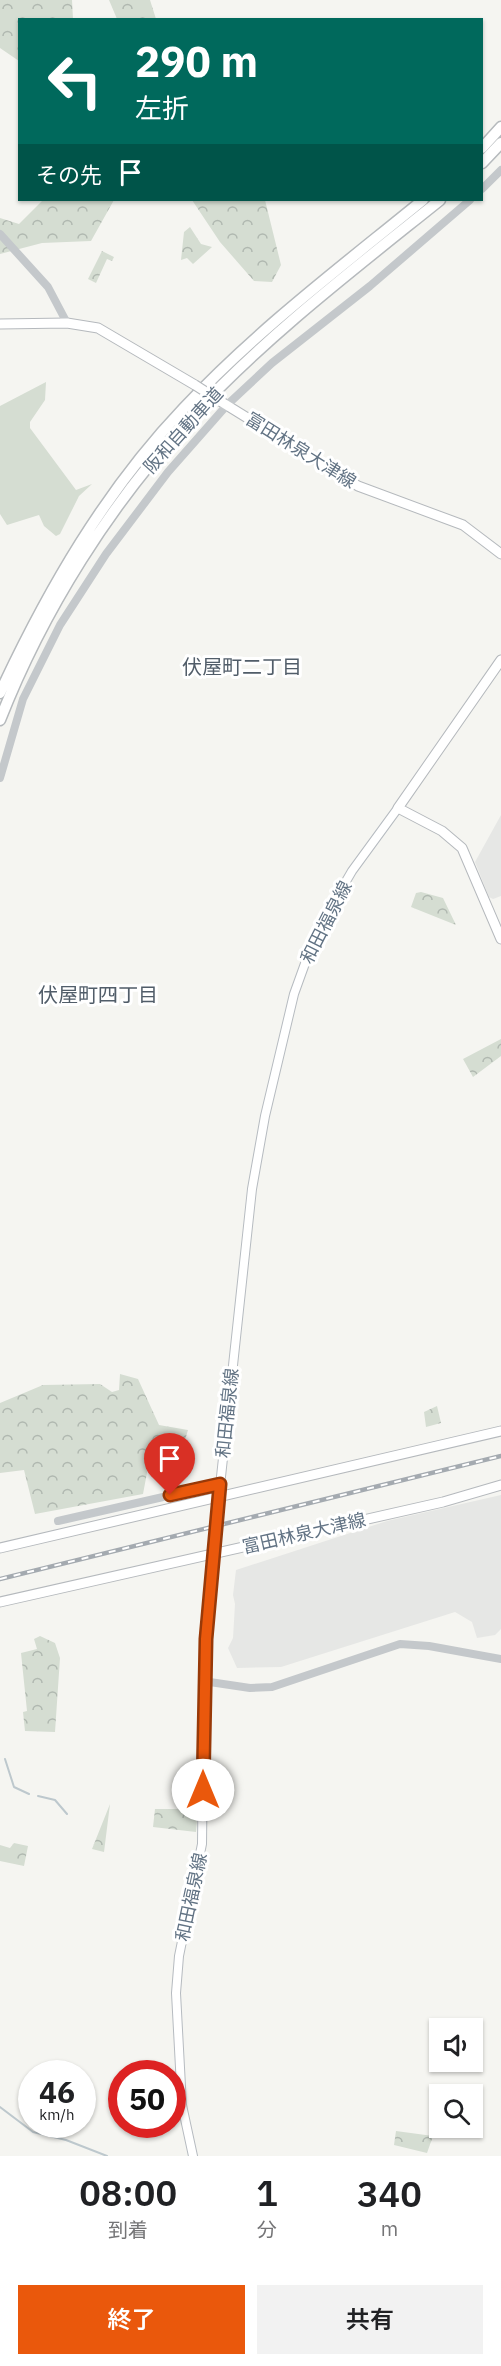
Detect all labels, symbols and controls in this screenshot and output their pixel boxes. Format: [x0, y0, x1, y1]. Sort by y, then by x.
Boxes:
text: 290 m [135, 34, 258, 89]
icon: left [36, 42, 114, 120]
text: 左折 [135, 90, 189, 125]
icon: arrive [114, 156, 147, 189]
text: その先 [36, 160, 102, 189]
street label: 阪和自動車道 [138, 382, 228, 478]
street label: 富田林泉大津線 [241, 407, 361, 493]
district label: 伏屋町二丁目 [182, 653, 302, 680]
street label: 和田福泉線 [295, 877, 357, 967]
district label: 伏屋町四丁目 [38, 981, 158, 1008]
street label: 和田福泉線 [211, 1367, 243, 1459]
pin [144, 1433, 195, 1495]
icon: arrive [153, 1442, 186, 1475]
street label: 富田林泉大津線 [240, 1508, 368, 1558]
position arrow [171, 1758, 235, 1822]
street label: 和田福泉線 [170, 1851, 212, 1943]
map controls [429, 2018, 483, 2138]
button: sound [429, 2018, 483, 2072]
speed limit sign: 50 [108, 2060, 186, 2138]
text: 46 [39, 2072, 75, 2111]
button: search [429, 2084, 483, 2138]
text: km/h [39, 2105, 75, 2124]
text: 08:00 [79, 2169, 177, 2216]
text: 1 [256, 2169, 278, 2216]
text: 340 [357, 2170, 422, 2217]
text: m [381, 2215, 398, 2242]
text: 到着 [108, 2216, 148, 2243]
text: 分 [257, 2216, 277, 2243]
button: 終了 [18, 2285, 245, 2354]
button: 共有 [257, 2285, 483, 2354]

